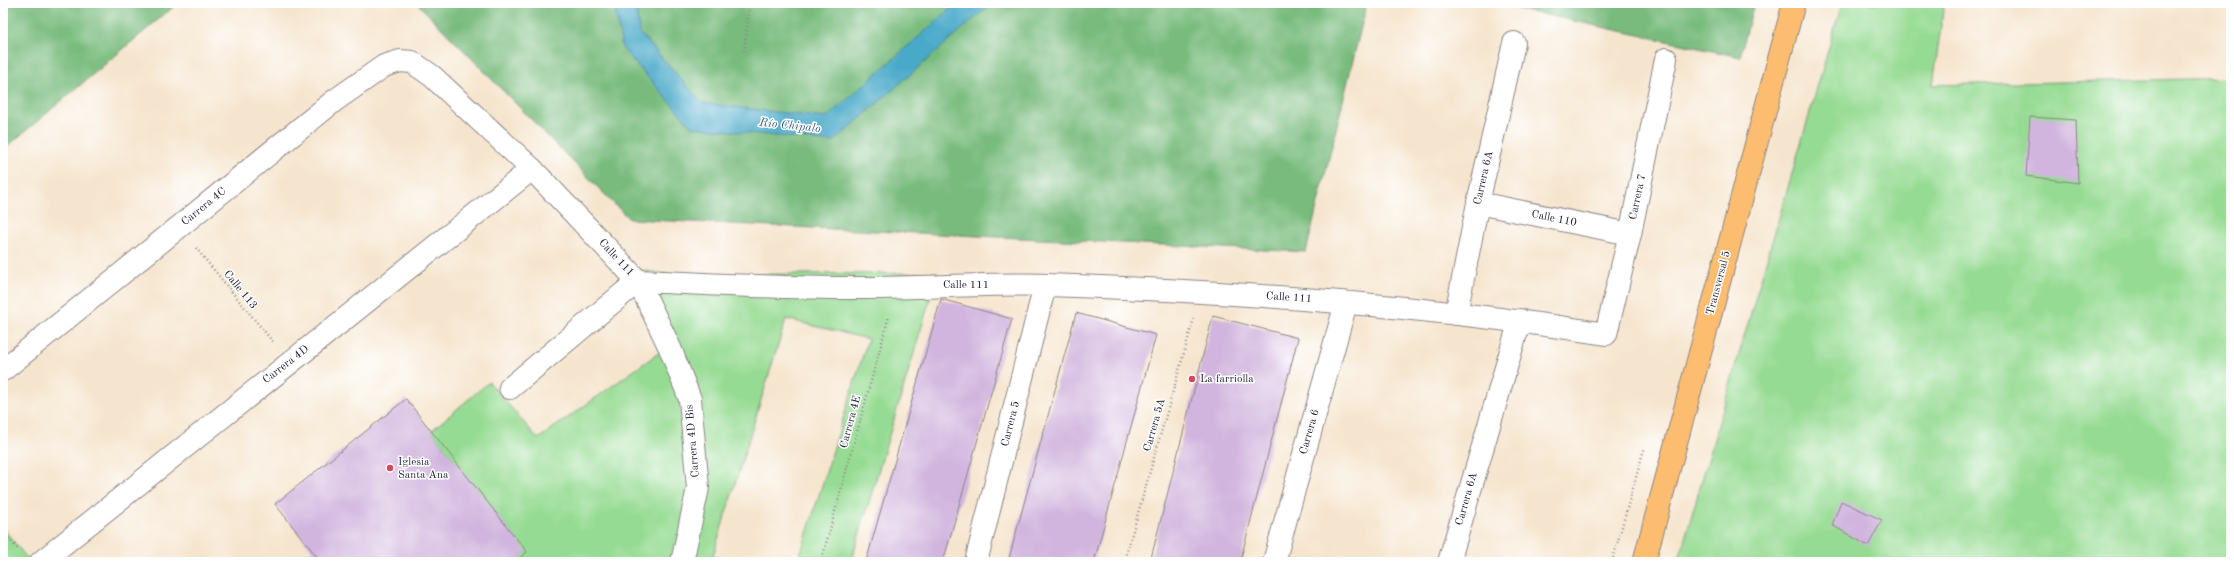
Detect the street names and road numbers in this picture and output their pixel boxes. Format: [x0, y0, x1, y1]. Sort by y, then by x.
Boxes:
street label: Carrera 6A [1472, 150, 1496, 206]
street label: Carrera 7 [1628, 173, 1648, 221]
street label: Carrera 4C [180, 186, 228, 228]
street label: Calle 110 [1530, 209, 1578, 229]
street label: Calle 111 [596, 237, 636, 279]
street label: Transversal 5 [1705, 250, 1733, 316]
street label: Calle 113 [221, 269, 259, 311]
street label: Calle 111 [943, 280, 989, 291]
street label: Calle 111 [1266, 291, 1312, 305]
street label: Carrera 4D [261, 344, 311, 386]
street label: Carrera 4E [839, 395, 863, 449]
street label: Carrera 5A [1142, 397, 1168, 453]
street label: Carrera 5 [1000, 400, 1022, 448]
street label: Carrera 4D Bis [684, 404, 702, 478]
street label: Carrera 6 [1298, 408, 1322, 456]
street label: Carrera 6A [1454, 471, 1480, 527]

